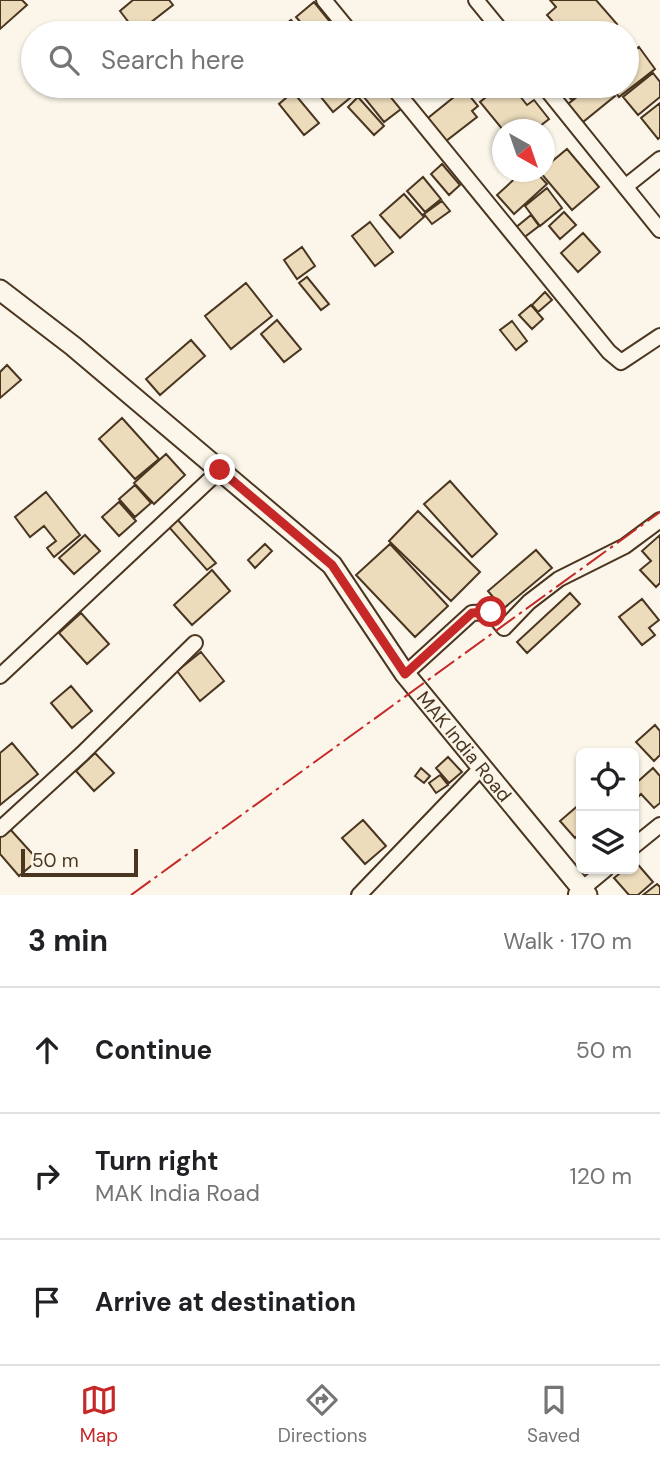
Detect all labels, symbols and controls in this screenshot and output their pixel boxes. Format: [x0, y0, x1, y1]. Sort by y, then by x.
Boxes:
search box [21, 21, 639, 98]
icon: search [45, 41, 83, 79]
text: Search here [101, 43, 244, 77]
north arrow [492, 119, 555, 182]
route end [204, 454, 235, 485]
route start [475, 596, 506, 627]
street label: MAK India Road [412, 686, 517, 807]
map controls [576, 748, 639, 874]
button: locate [576, 748, 639, 811]
button: layers [576, 811, 639, 874]
scale bar [21, 846, 138, 878]
text: 50 m [32, 848, 79, 873]
text: 3 min [28, 921, 108, 960]
text: Walk · 170 m [503, 926, 632, 956]
icon: ahead [28, 1031, 66, 1069]
text: Continue [95, 1033, 212, 1067]
text: 50 m [576, 1035, 632, 1065]
text: Turn right [95, 1144, 219, 1178]
icon: right [28, 1157, 66, 1195]
text: 120 m [569, 1161, 632, 1191]
text: MAK India Road [95, 1178, 260, 1208]
icon: arrive [28, 1283, 66, 1321]
text: Arrive at destination [95, 1285, 356, 1319]
tab: Map [80, 1381, 118, 1448]
tab: Directions [278, 1381, 367, 1448]
tab: Saved [527, 1381, 580, 1448]

